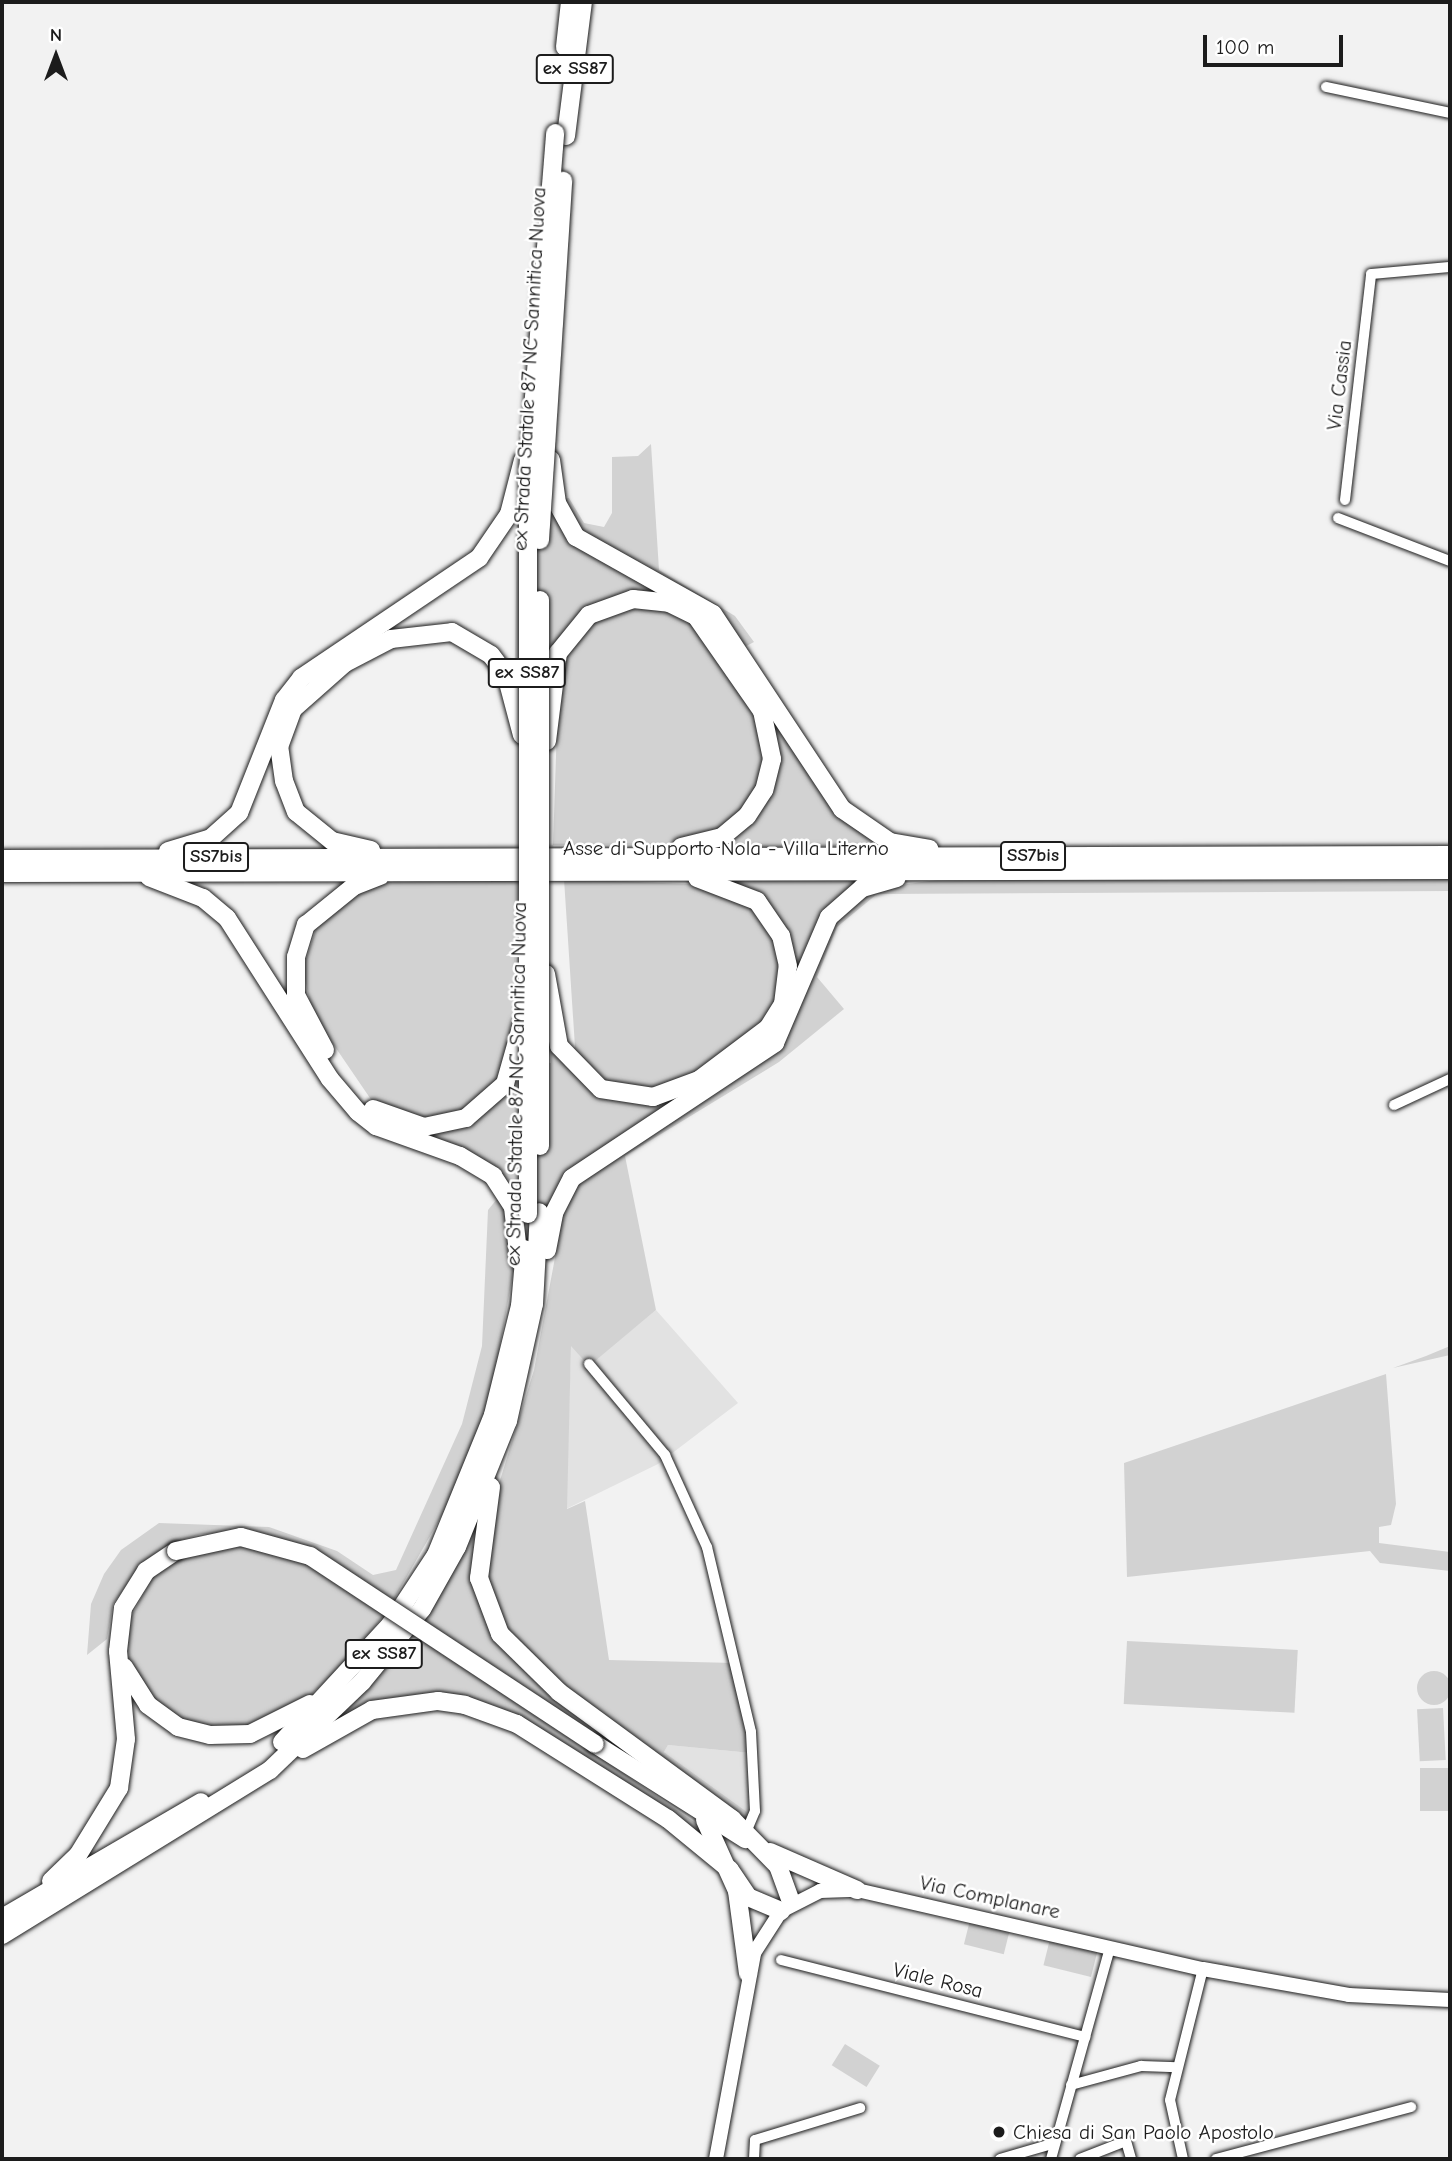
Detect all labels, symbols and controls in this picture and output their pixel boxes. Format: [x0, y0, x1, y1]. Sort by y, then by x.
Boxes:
north arrow [21, 21, 91, 91]
scale bar [1207, 21, 1347, 65]
text: N [50, 24, 62, 46]
text: 100 m [1216, 35, 1274, 59]
road number: ex SS87 [535, 54, 615, 85]
street label: ex Strada Statale 87 NC Sannitica Nuova [507, 186, 551, 552]
street label: Via Cassia [1321, 338, 1357, 432]
road number: ex SS87 [487, 658, 567, 688]
street label: Asse di Supporto Nola - Villa Literno [563, 835, 889, 861]
road number: SS7bis [1000, 841, 1066, 872]
road number: SS7bis [183, 842, 249, 872]
street label: ex Strada Statale 87 NC Sannitica Nuova [500, 902, 532, 1266]
road number: ex SS87 [344, 1638, 424, 1670]
street label: Via Complanare [918, 1870, 1062, 1924]
street label: Viale Rosa [890, 1957, 986, 2003]
place label: Chiesa di San Paolo Apostolo [1013, 2119, 1274, 2145]
marker: Chiesa di San Paolo Apostolo [991, 2124, 1007, 2140]

